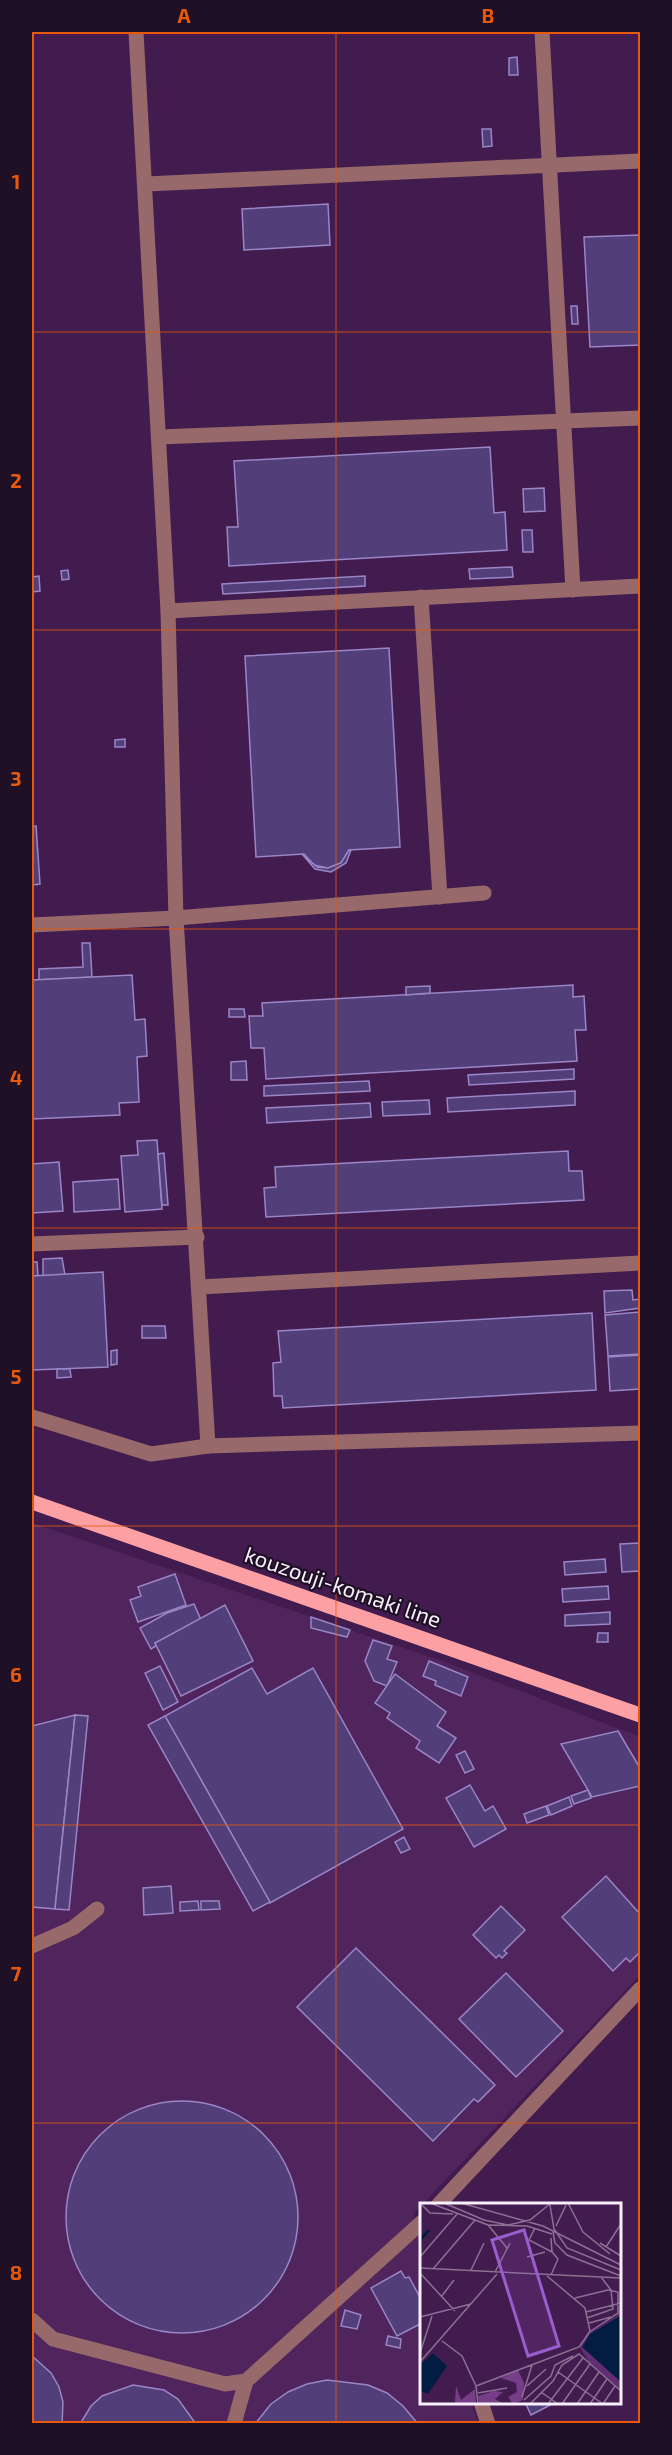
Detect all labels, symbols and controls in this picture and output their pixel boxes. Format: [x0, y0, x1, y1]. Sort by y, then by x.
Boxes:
text: A [177, 3, 191, 27]
text: B [482, 3, 494, 27]
text: 1 [12, 169, 20, 193]
text: 2 [10, 468, 22, 492]
text: 3 [10, 766, 22, 790]
text: 4 [10, 1065, 23, 1089]
text: 5 [10, 1364, 22, 1388]
street label: kouzouji-komaki line [241, 1540, 445, 1633]
text: 6 [10, 1662, 22, 1686]
text: 7 [11, 1961, 22, 1985]
inset map [420, 2203, 621, 2404]
text: 8 [10, 2260, 22, 2284]

